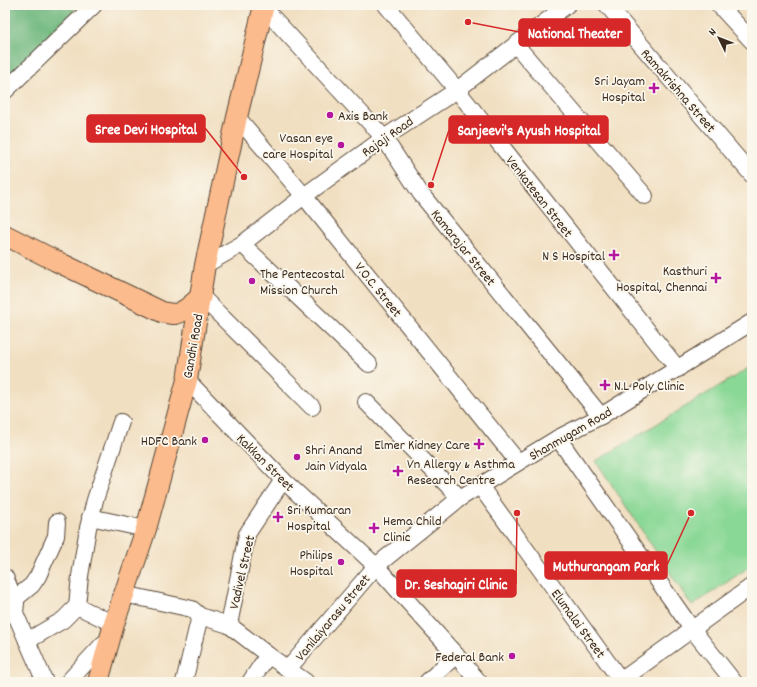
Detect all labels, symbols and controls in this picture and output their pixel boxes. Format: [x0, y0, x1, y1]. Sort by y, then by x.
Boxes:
north arrow [699, 18, 739, 58]
callout: National Theater [519, 19, 630, 46]
text: National Theater [528, 24, 623, 46]
text: N [705, 25, 721, 40]
street label: Ramakrishna Street [635, 45, 720, 138]
place label: Sri Jayam Hospital [594, 72, 646, 108]
marker: Sri Jayam Hospital [648, 82, 660, 94]
place label: Axis Bank [338, 107, 388, 127]
marker: Axis Bank [325, 110, 335, 120]
street label: Rajaji Road [358, 112, 418, 163]
callout: Sree Devi Hospital [87, 115, 205, 142]
callout: Sanjeevi's Ayush Hospital [449, 116, 608, 143]
text: Sree Devi Hospital [95, 120, 197, 142]
text: Sanjeevi's Ayush Hospital [457, 121, 601, 143]
place label: Vasan eye care Hospital [263, 129, 334, 165]
marker: Vasan eye care Hospital [336, 140, 346, 150]
street label: Venkatesan Street [500, 152, 577, 242]
street label: Kamarajar Street [425, 206, 500, 291]
place label: N S Hospital [542, 247, 606, 267]
marker: N S Hospital [608, 249, 620, 261]
street label: V.O.C. Street [349, 258, 406, 322]
place label: Kasthuri Hospital, Chennai [616, 262, 707, 298]
place label: The Pentecostal Mission Church [260, 265, 345, 301]
marker: Kasthuri Hospital, Chennai [710, 272, 722, 284]
marker: The Pentecostal Mission Church [247, 276, 257, 286]
street label: Gandhi Road [178, 313, 209, 380]
place label: N.L Poly Clinic [614, 377, 685, 397]
marker: N.L Poly Clinic [599, 379, 611, 391]
street label: Shanmugam Road [526, 403, 616, 467]
street label: Kakkan Street [231, 430, 298, 497]
place label: HDFC Bank [141, 432, 197, 452]
marker: HDFC Bank [200, 435, 210, 445]
place label: Elmer Kidney Care [374, 436, 470, 456]
marker: Elmer Kidney Care [473, 438, 485, 450]
place label: Shri Anand Jain Vidyala [305, 441, 367, 477]
marker: Shri Anand Jain Vidyala [292, 452, 302, 462]
place label: Vn Allergy & Asthma Research Centre [407, 455, 515, 491]
marker: Vn Allergy & Asthma Research Centre [392, 465, 404, 477]
place label: Sri Kumaran Hospital [287, 501, 351, 537]
marker: Sri Kumaran Hospital [272, 511, 284, 523]
place label: Hema Child Clinic [383, 512, 442, 548]
marker: Hema Child Clinic [368, 522, 380, 534]
street label: Vadivel Street [225, 534, 261, 611]
place label: Philips Hospital [290, 546, 334, 582]
callout: Muthurangam Park [545, 552, 667, 579]
marker: Philips Hospital [336, 557, 346, 567]
text: Muthurangam Park [553, 557, 659, 579]
callout: Dr. Seshagiri Clinic [397, 570, 516, 597]
street label: Vanilaiyarasu Street [291, 571, 376, 666]
text: Dr. Seshagiri Clinic [404, 575, 508, 597]
street label: Elumalai Street [545, 585, 609, 663]
place label: Federal Bank [435, 648, 504, 668]
marker: Federal Bank [507, 651, 517, 661]

